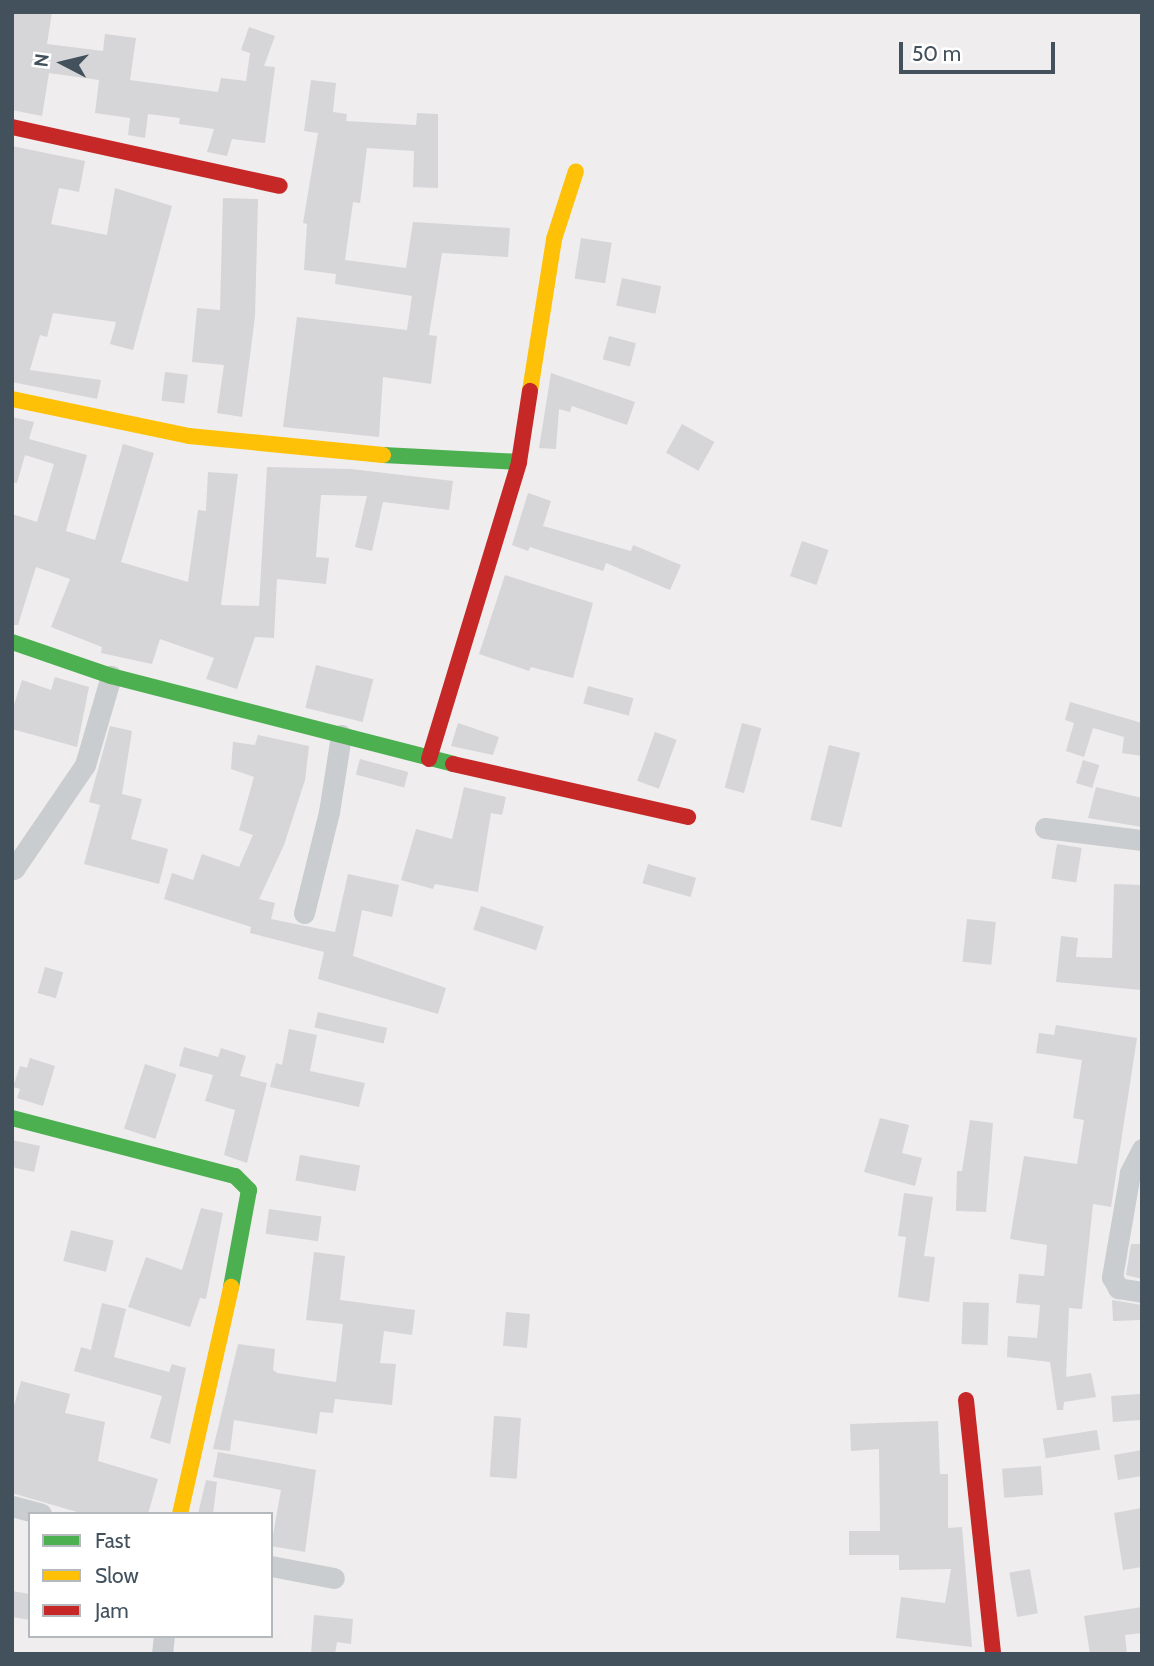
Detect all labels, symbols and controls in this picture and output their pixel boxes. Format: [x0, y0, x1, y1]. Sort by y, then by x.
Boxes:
north arrow [28, 28, 98, 98]
scale bar [902, 28, 1058, 72]
text: 50 m [912, 41, 961, 66]
text: N [29, 52, 54, 68]
legend [28, 1512, 273, 1638]
text: Fast [95, 1528, 131, 1553]
text: Slow [95, 1563, 139, 1588]
text: Jam [95, 1598, 129, 1623]

